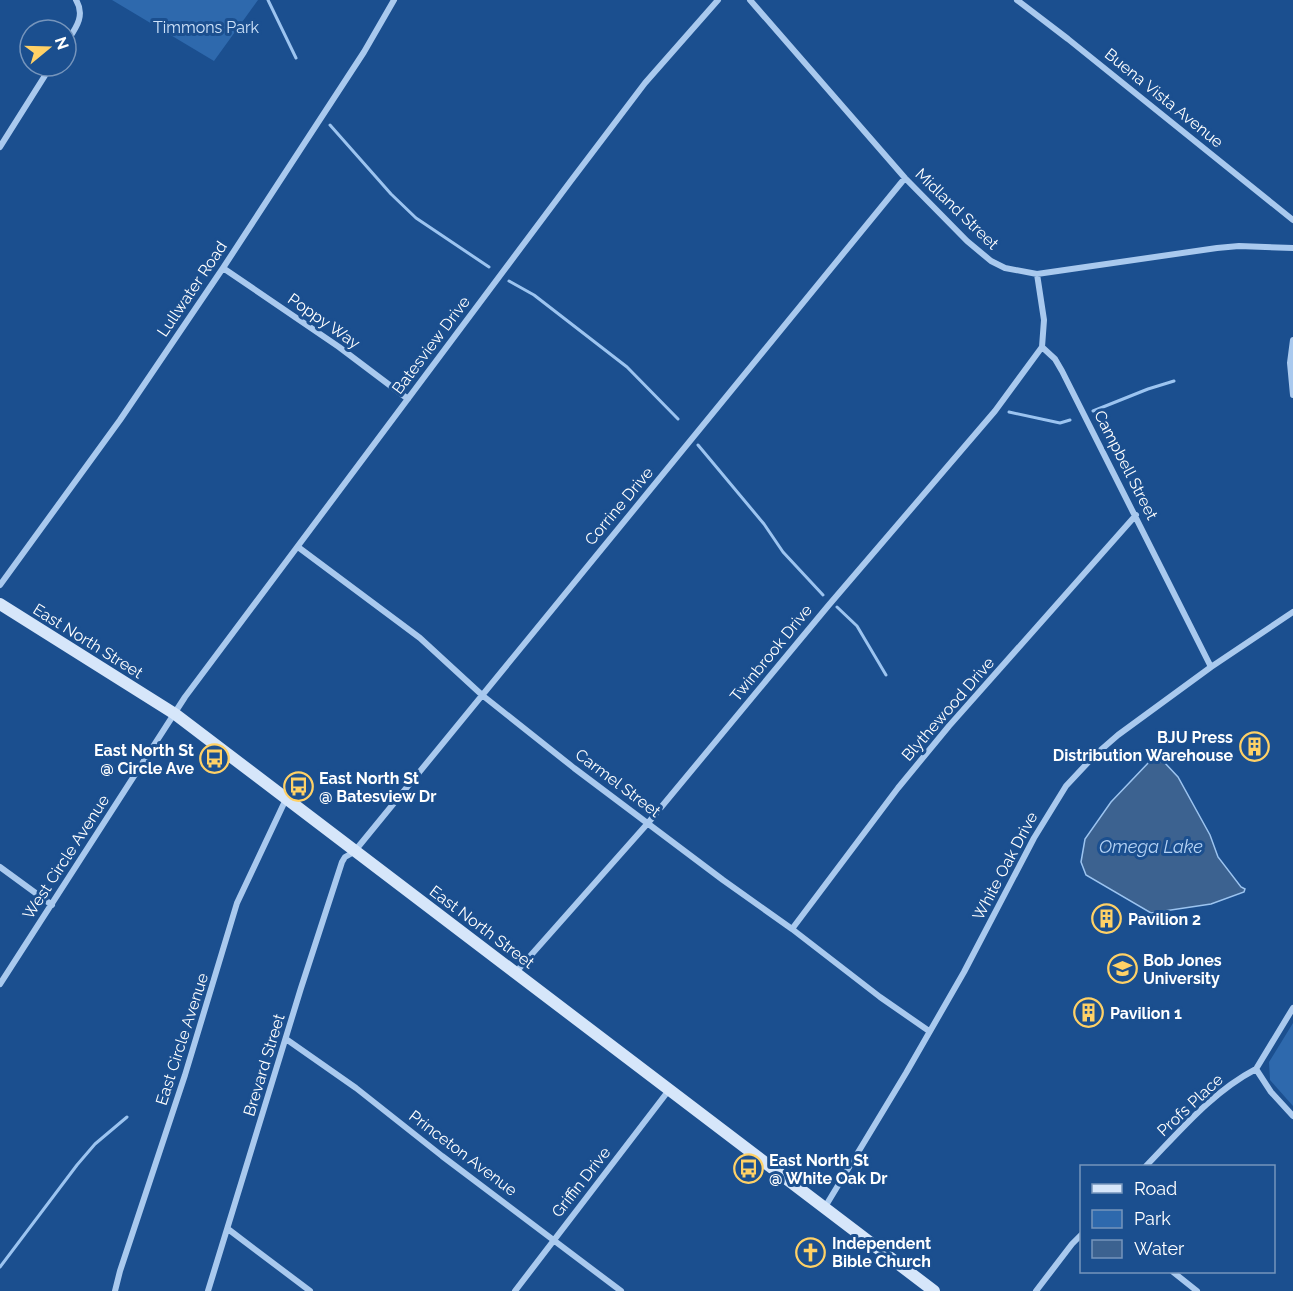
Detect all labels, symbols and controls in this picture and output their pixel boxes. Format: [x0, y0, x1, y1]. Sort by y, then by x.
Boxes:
north arrow [18, 18, 78, 78]
park label: Timmons Park [153, 18, 260, 37]
text: N [51, 34, 73, 52]
street label: Buena Vista Avenue [1101, 44, 1227, 152]
street label: Midland Street [911, 165, 1003, 254]
street label: Lullwater Road [153, 238, 231, 340]
street label: Poppy Way [284, 289, 364, 353]
street label: Batesview Drive [388, 292, 474, 398]
street label: Campbell Street [1090, 407, 1162, 523]
street label: Corrine Drive [581, 463, 657, 549]
street label: East North Street [30, 600, 147, 683]
street label: Twinbrook Drive [726, 601, 816, 705]
street label: Blythewood Drive [898, 653, 998, 765]
place label: BJU Press Distribution Warehouse [1053, 728, 1233, 765]
building icon: BJU Press Distribution Warehouse [1238, 730, 1270, 762]
place label: East North St @ Circle Ave [94, 741, 194, 778]
bus stop icon: East North St @ Circle Ave [199, 743, 231, 775]
street label: Carmel Street [572, 745, 665, 822]
place label: East North St @ Batesview Dr [319, 769, 436, 806]
bus stop icon: East North St @ Batesview Dr [282, 771, 314, 803]
street label: West Circle Avenue [19, 791, 113, 923]
street label: White Oak Drive [969, 809, 1041, 923]
water label: Omega Lake [1099, 836, 1203, 857]
street label: East North Street [426, 881, 539, 973]
building icon: Pavilion 2 [1091, 903, 1123, 935]
place label: Pavilion 2 [1128, 910, 1201, 929]
place label: Bob Jones University [1143, 951, 1222, 988]
school or university icon: Bob Jones University [1106, 953, 1138, 985]
street label: East Circle Avenue [152, 971, 212, 1107]
building icon: Pavilion 1 [1073, 997, 1105, 1029]
place label: Pavilion 1 [1110, 1004, 1182, 1023]
street label: Brevard Street [239, 1011, 289, 1118]
street label: Profs Place [1153, 1070, 1227, 1140]
street label: Princeton Avenue [405, 1106, 521, 1200]
street label: Griffin Drive [548, 1143, 614, 1221]
place label: East North St @ White Oak Dr [769, 1151, 887, 1188]
bus stop icon: East North St @ White Oak Dr [732, 1153, 764, 1185]
legend [1080, 1165, 1275, 1273]
text: Road [1134, 1178, 1177, 1199]
text: Park [1134, 1208, 1171, 1229]
place label: Independent Bible Church [832, 1234, 931, 1271]
church icon: Independent Bible Church [795, 1236, 827, 1268]
text: Water [1134, 1238, 1185, 1259]

